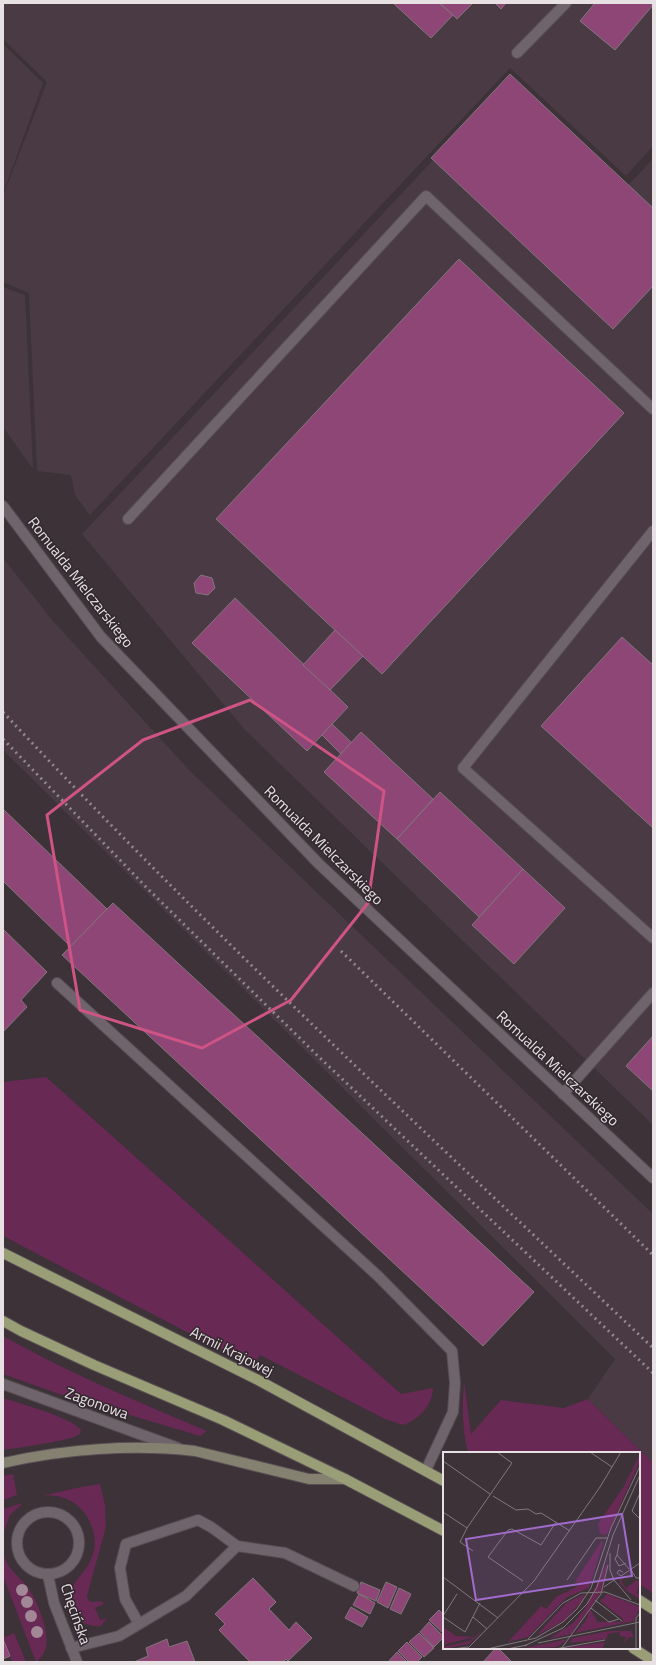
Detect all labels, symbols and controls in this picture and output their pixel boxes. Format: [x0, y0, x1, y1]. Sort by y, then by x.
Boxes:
street label: Romualda Mielczarskiego [22, 512, 140, 653]
street label: Romualda Mielczarskiego [259, 780, 389, 910]
street label: Romualda Mielczarskiego [491, 1005, 625, 1131]
street label: Armii Krajowej [186, 1320, 278, 1382]
street label: Zagonowa [62, 1381, 132, 1425]
inset map [443, 1452, 640, 1649]
street label: Chęcińska [55, 1580, 97, 1648]

